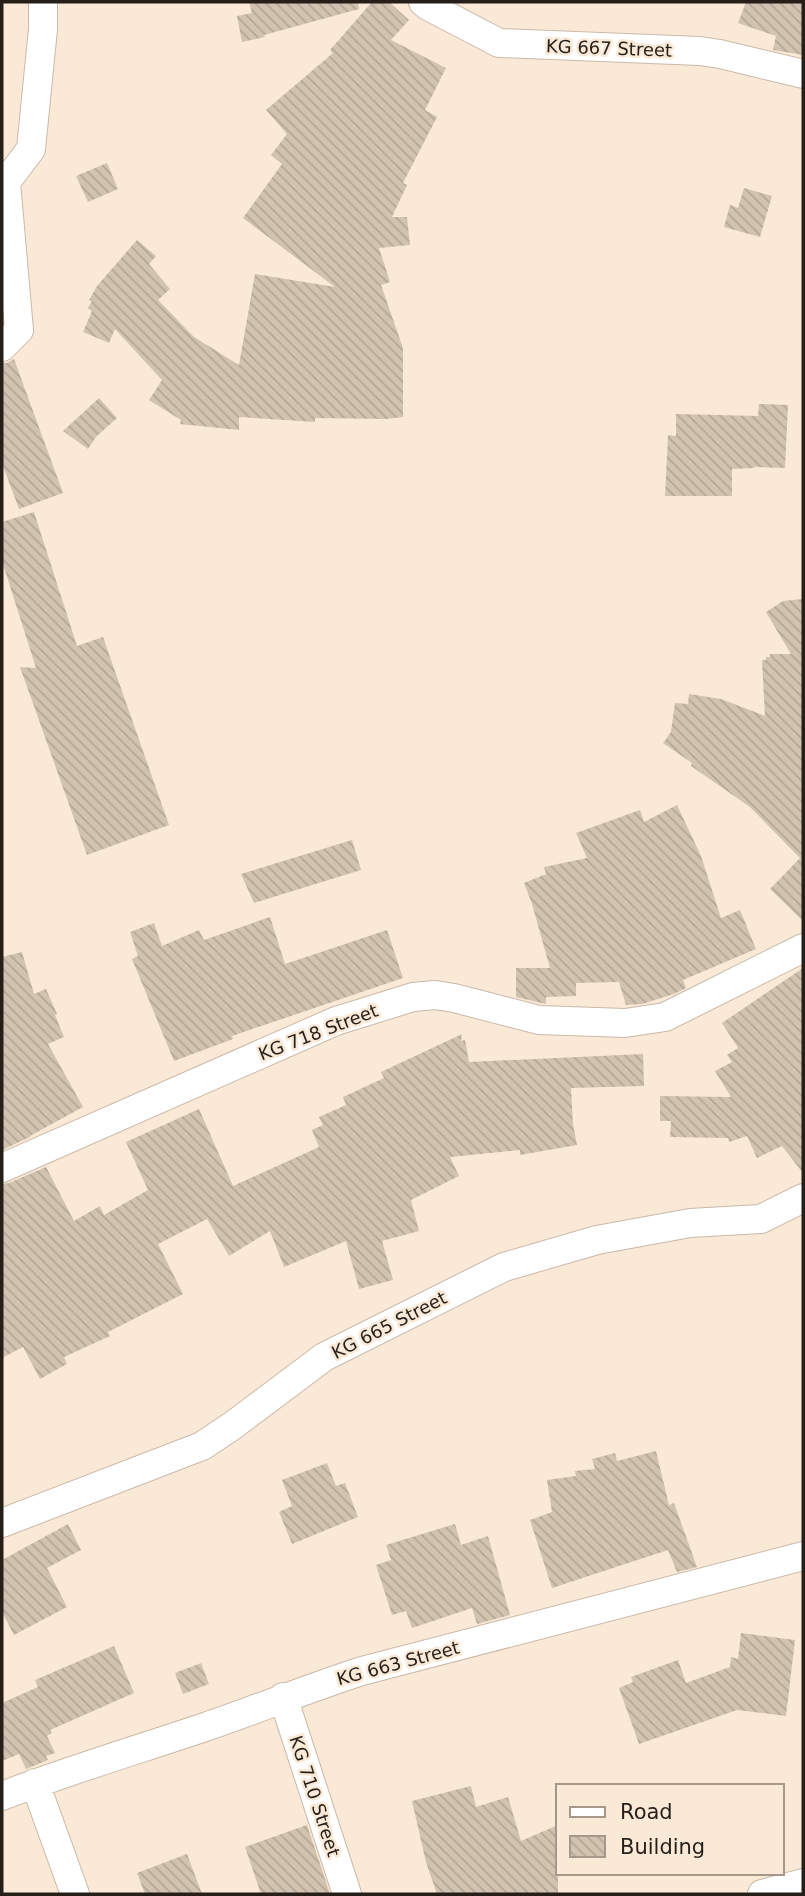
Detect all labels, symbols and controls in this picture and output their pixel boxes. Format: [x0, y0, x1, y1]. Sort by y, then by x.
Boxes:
street label: KG 667 Street [546, 35, 672, 61]
street label: KG 718 Street [255, 1000, 381, 1064]
street label: KG 665 Street [328, 1287, 450, 1363]
street label: KG 663 Street [334, 1637, 462, 1689]
street label: KG 710 Street [286, 1733, 344, 1859]
legend [556, 1784, 784, 1875]
text: Road [620, 1800, 673, 1824]
text: Building [620, 1835, 705, 1859]

